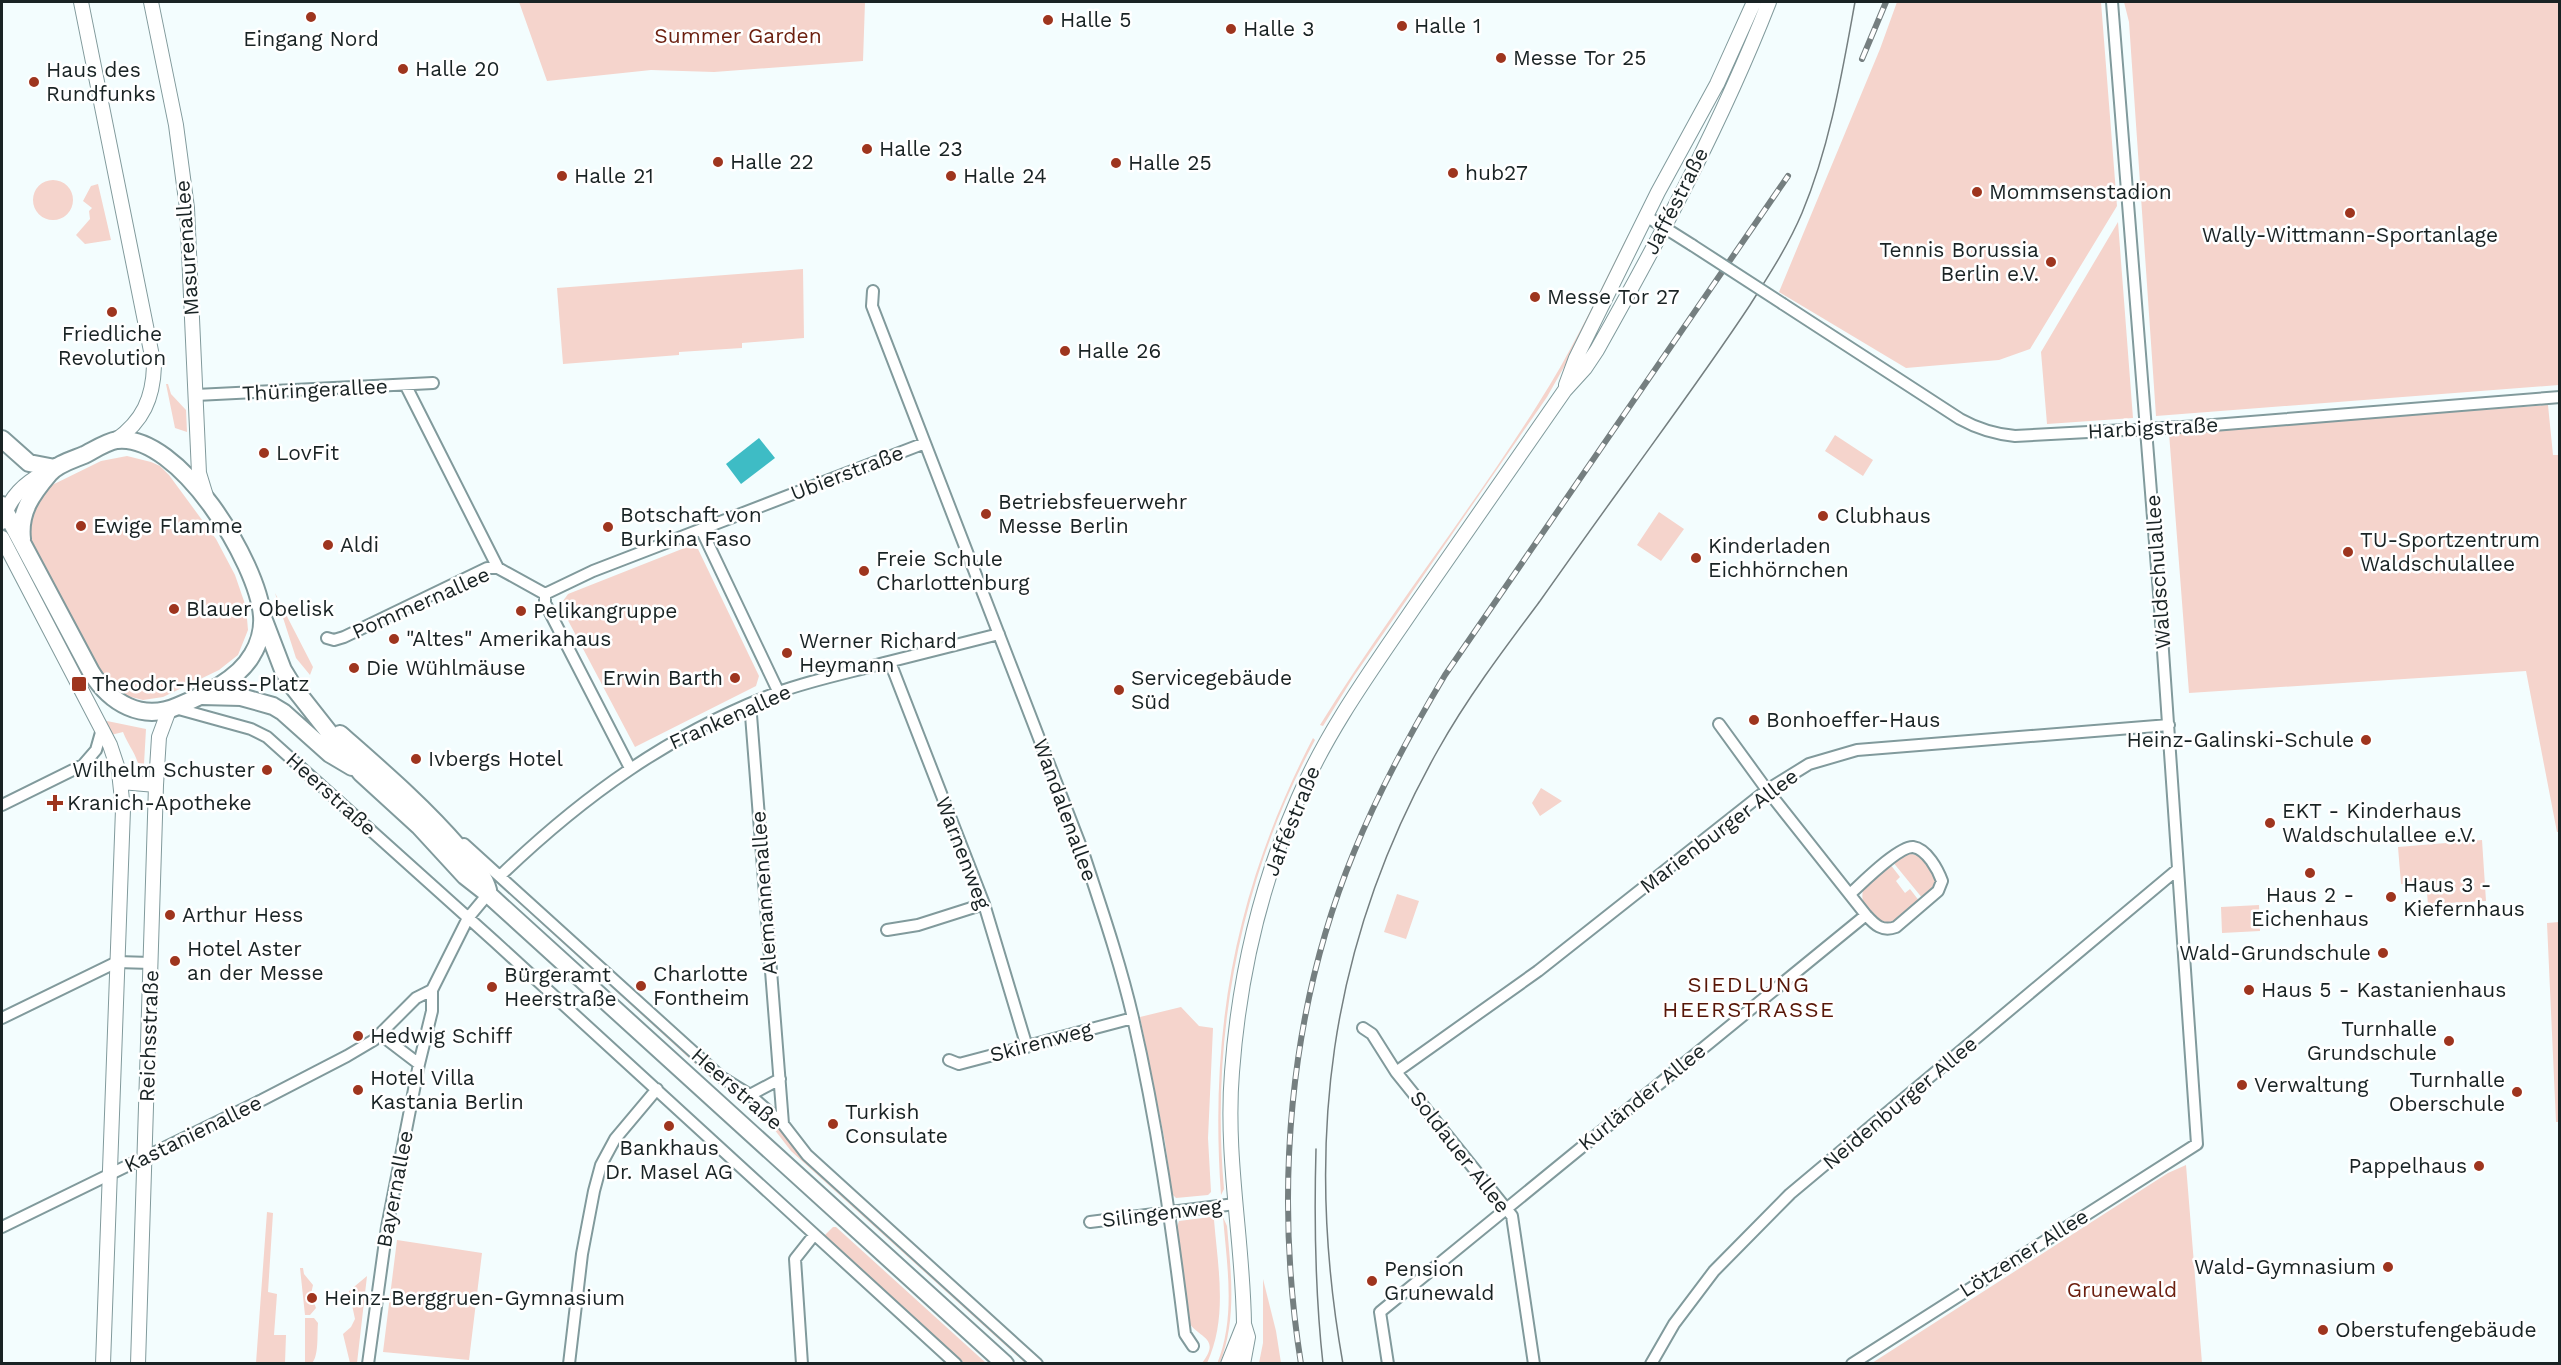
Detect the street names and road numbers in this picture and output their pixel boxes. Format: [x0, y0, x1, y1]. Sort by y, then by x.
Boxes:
street label: Jafféstraße [1638, 143, 1713, 258]
street label: Masurenallee [169, 179, 204, 317]
street label: Thüringerallee [241, 373, 388, 406]
street label: Harbigstraße [2087, 412, 2219, 443]
street label: Ubierstraße [787, 440, 907, 506]
street label: Waldschulallee [2140, 494, 2175, 650]
street label: Pommernallee [348, 561, 493, 644]
street label: Frankenallee [665, 679, 795, 755]
street label: Wandalenallee [1028, 735, 1103, 884]
street label: Heerstraße [281, 747, 382, 841]
street label: Jafféstraße [1258, 762, 1325, 880]
street label: Marienburger Allee [1635, 763, 1803, 898]
street label: Warnenweg [931, 793, 997, 913]
street label: Alemannenallee [745, 810, 782, 976]
street label: Reichsstraße [134, 969, 163, 1103]
street label: Skirenweg [987, 1016, 1095, 1067]
street label: Neidenburger Allee [1817, 1031, 1982, 1175]
street label: Kurländer Allee [1573, 1038, 1710, 1156]
street label: Heerstraße [687, 1042, 788, 1135]
street label: Soldauer Allee [1405, 1086, 1516, 1218]
street label: Kastanienallee [120, 1089, 266, 1178]
street label: Bayernallee [371, 1128, 418, 1249]
street label: Silingenweg [1101, 1193, 1224, 1232]
street label: Lötzener Allee [1955, 1203, 2093, 1302]

